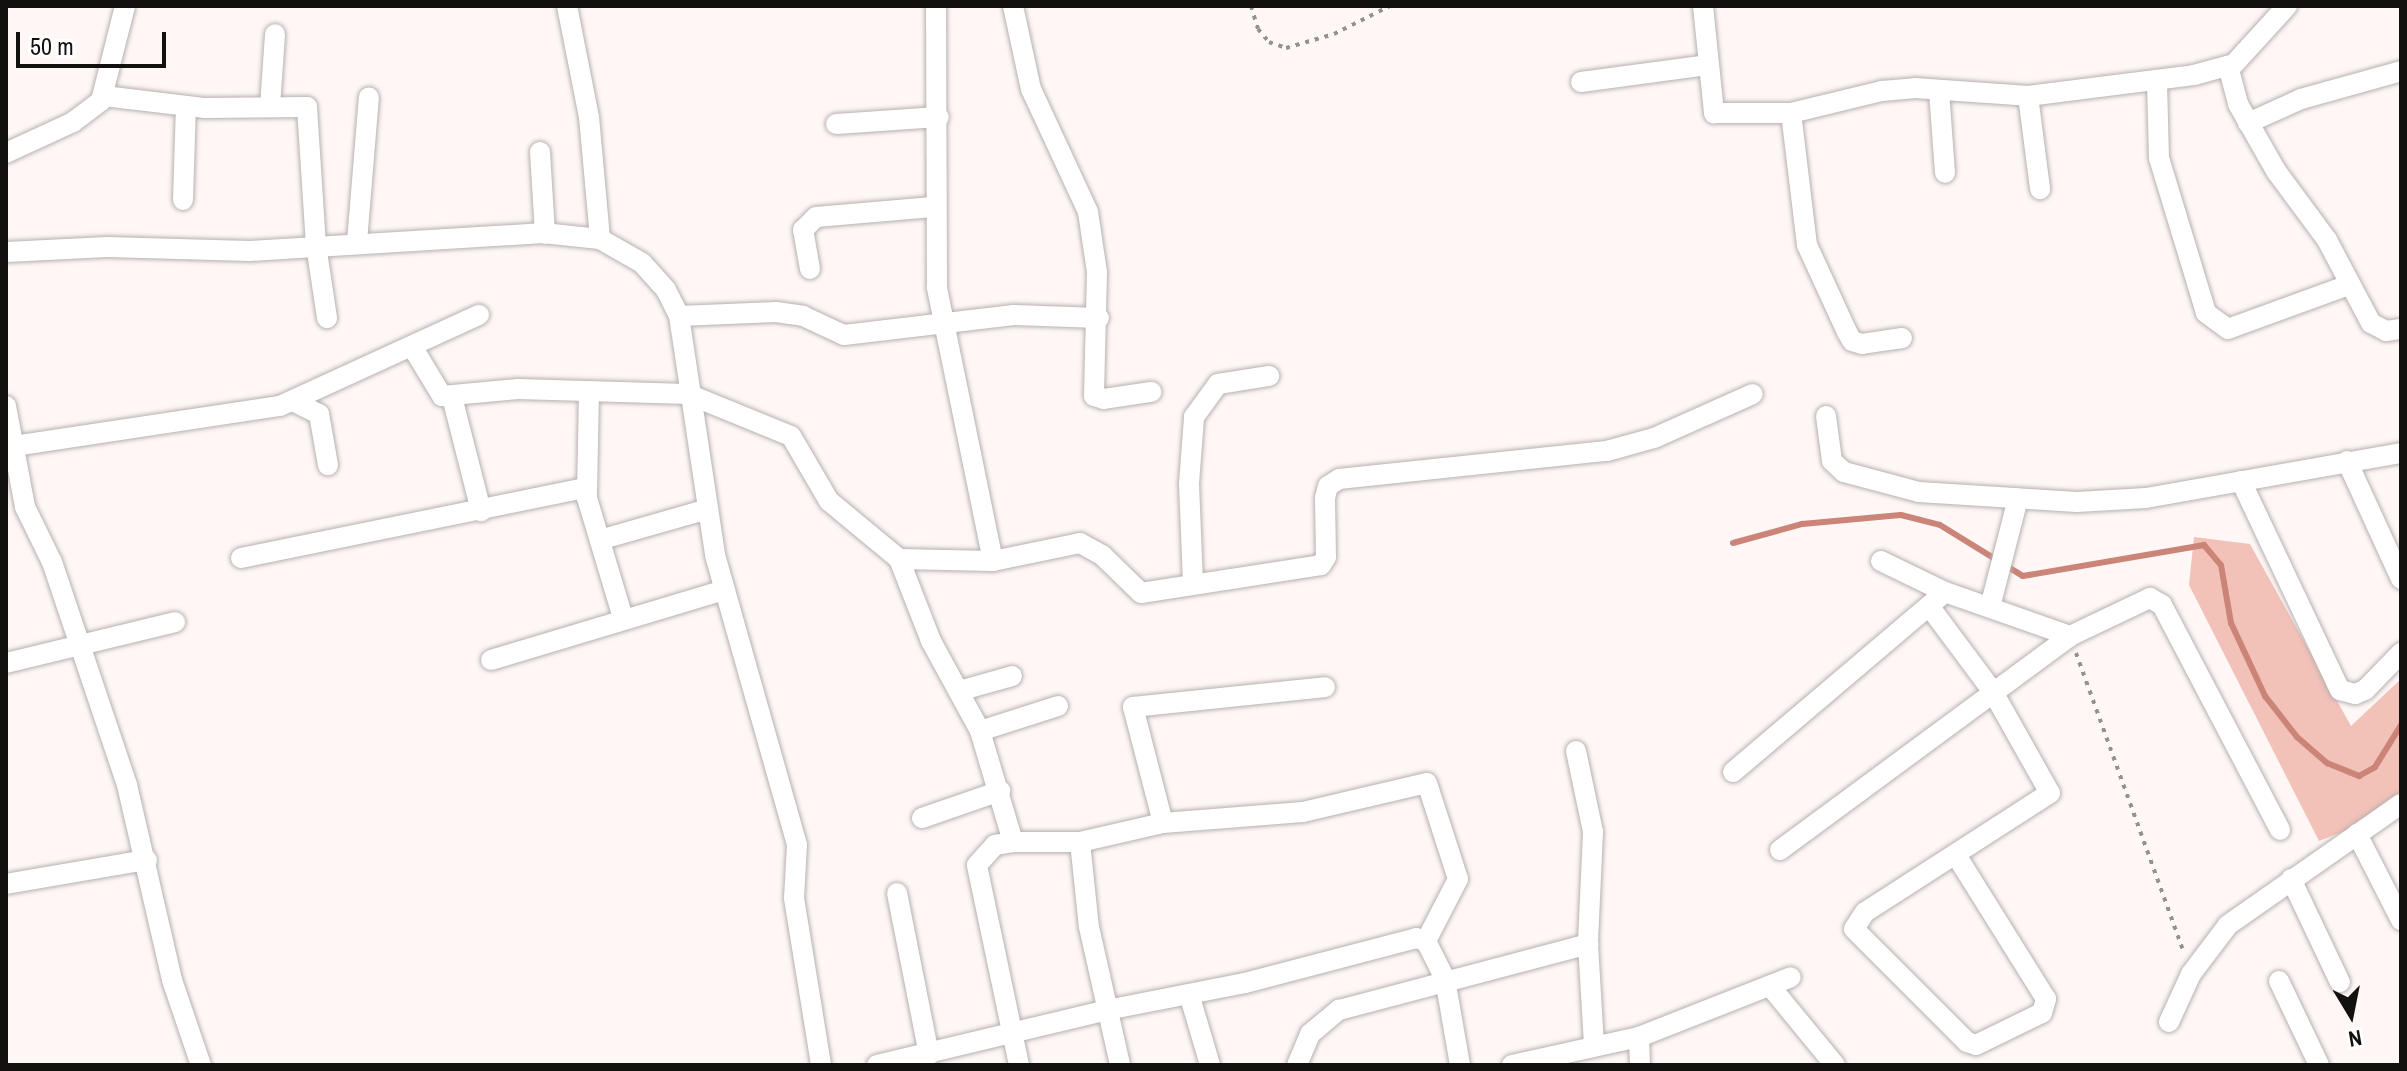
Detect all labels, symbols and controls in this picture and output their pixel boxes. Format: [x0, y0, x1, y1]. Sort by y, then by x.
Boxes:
scale bar [20, 16, 170, 66]
text: 50 m [30, 30, 74, 62]
north arrow [2311, 975, 2391, 1055]
text: N [2346, 1023, 2364, 1055]

